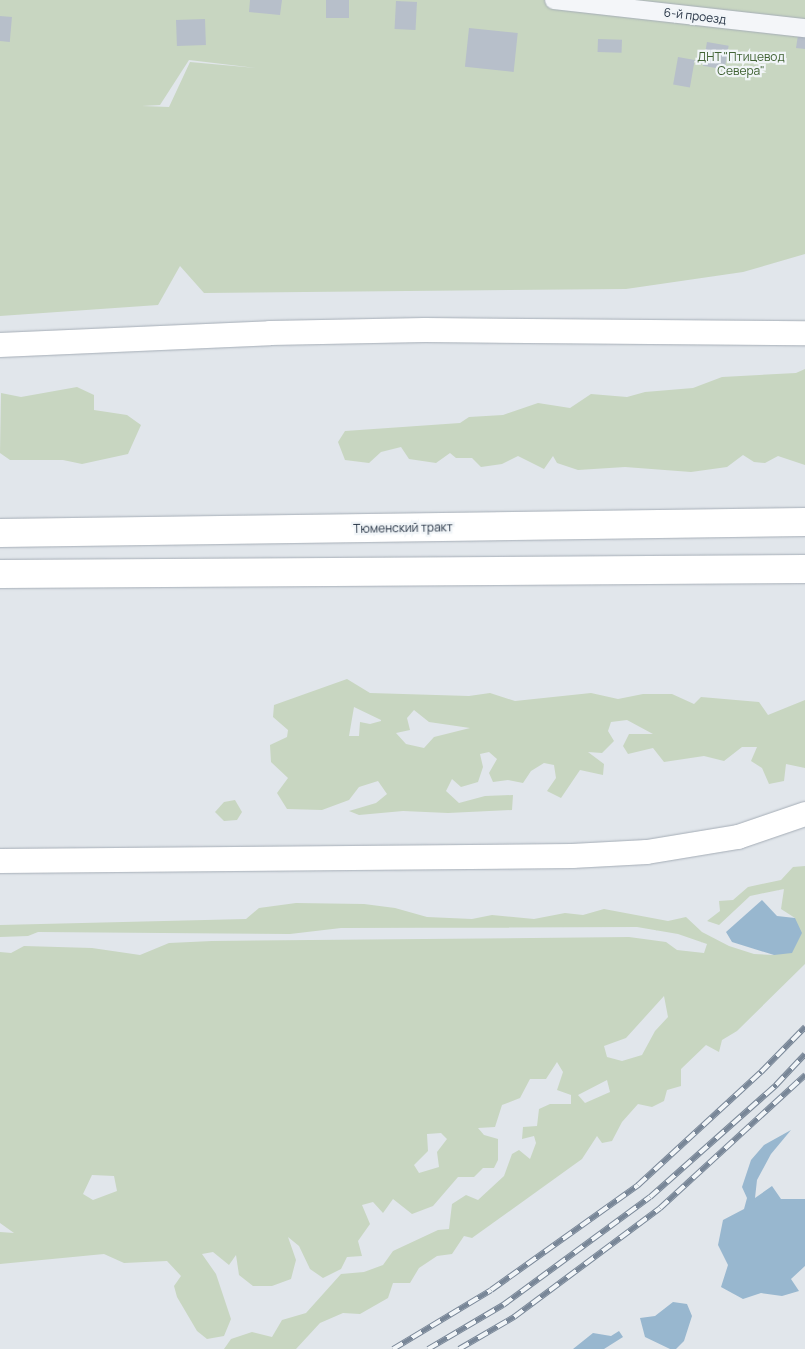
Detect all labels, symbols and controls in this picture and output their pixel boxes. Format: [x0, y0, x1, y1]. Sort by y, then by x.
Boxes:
street label: 6-й проезд [663, 5, 727, 27]
park label: ДНТ "Птицевод Севера" [697, 50, 785, 78]
street label: Тюменский тракт [353, 520, 453, 536]

